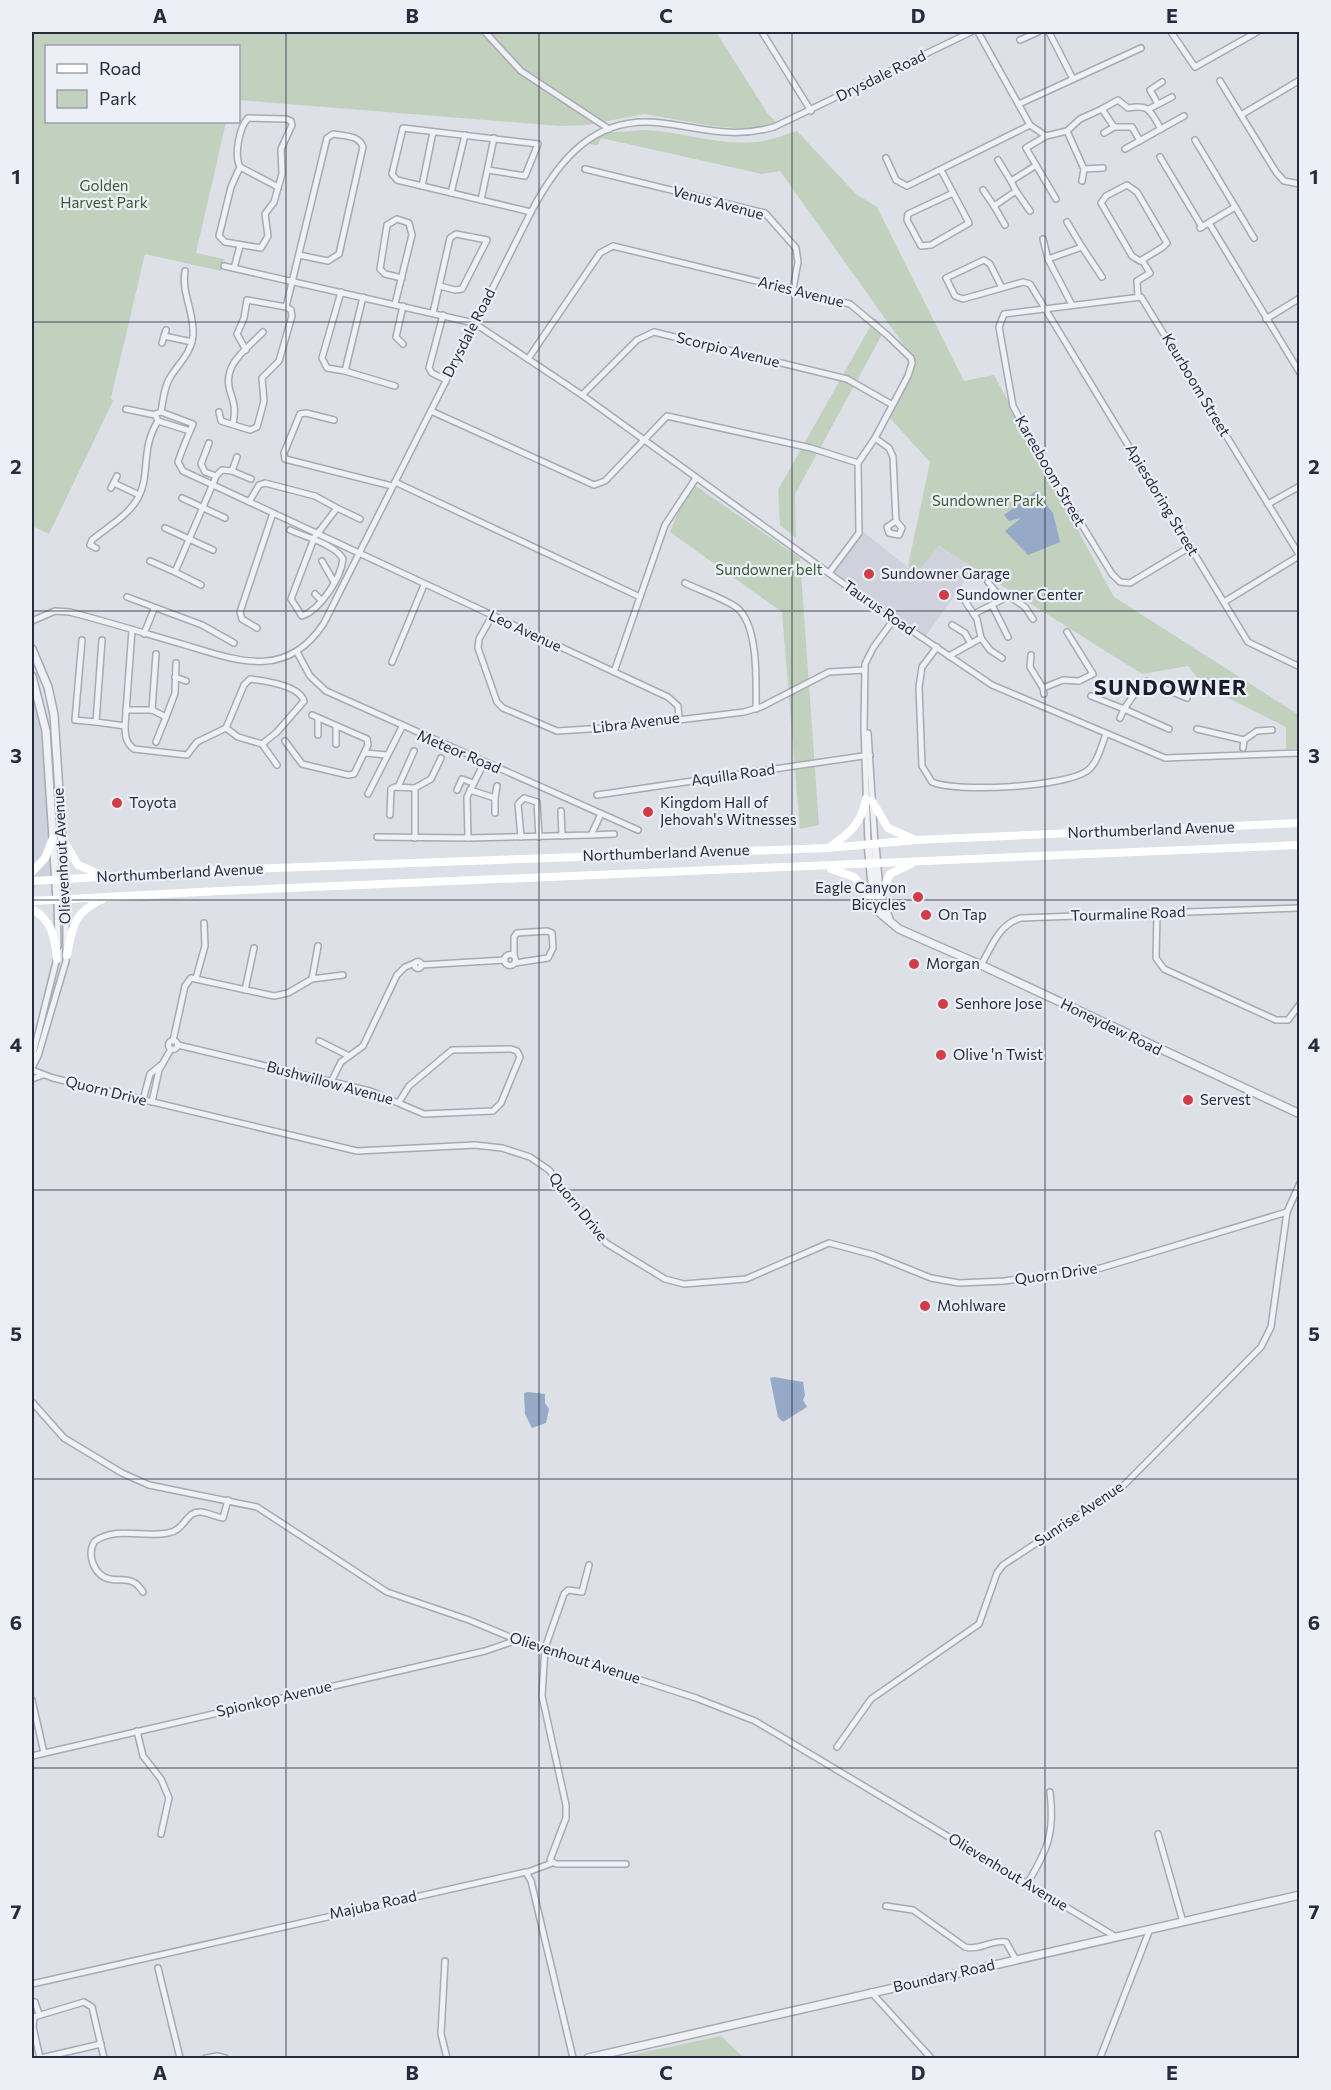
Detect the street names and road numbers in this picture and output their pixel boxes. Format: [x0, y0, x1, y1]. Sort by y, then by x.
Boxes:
street label: Drysdale Road [833, 46, 928, 105]
street label: Venus Avenue [671, 181, 766, 223]
street label: Aries Avenue [756, 272, 846, 310]
street label: Drysdale Road [438, 285, 498, 380]
street label: Scorpio Avenue [675, 328, 782, 371]
street label: Keurboom Street [1159, 330, 1235, 439]
street label: Kareeboom Street [1012, 412, 1090, 529]
street label: Apiesdoring Street [1122, 440, 1203, 559]
street label: Taurus Road [840, 576, 919, 639]
street label: Leo Avenue [486, 605, 565, 655]
street label: Libra Avenue [591, 708, 681, 736]
street label: Meteor Road [415, 725, 504, 777]
street label: Aquilla Road [690, 759, 776, 789]
street label: Olievenhout Avenue [48, 787, 74, 925]
street label: Northumberland Avenue [1067, 817, 1235, 841]
street label: Northumberland Avenue [582, 840, 750, 864]
street label: Northumberland Avenue [96, 859, 264, 885]
street label: Tourmaline Road [1070, 902, 1186, 924]
street label: Honeydew Road [1058, 994, 1165, 1058]
street label: Bushwillow Avenue [265, 1056, 396, 1108]
street label: Quorn Drive [64, 1071, 149, 1109]
street label: Quorn Drive [546, 1168, 612, 1244]
street label: Quorn Drive [1013, 1258, 1098, 1288]
street label: Sunrise Avenue [1031, 1477, 1126, 1549]
street label: Olievenhout Avenue [508, 1627, 643, 1687]
street label: Spionkop Avenue [214, 1676, 333, 1720]
street label: Olievenhout Avenue [945, 1828, 1072, 1914]
street label: Majuba Road [327, 1886, 418, 1922]
street label: Boundary Road [891, 1955, 996, 1995]

